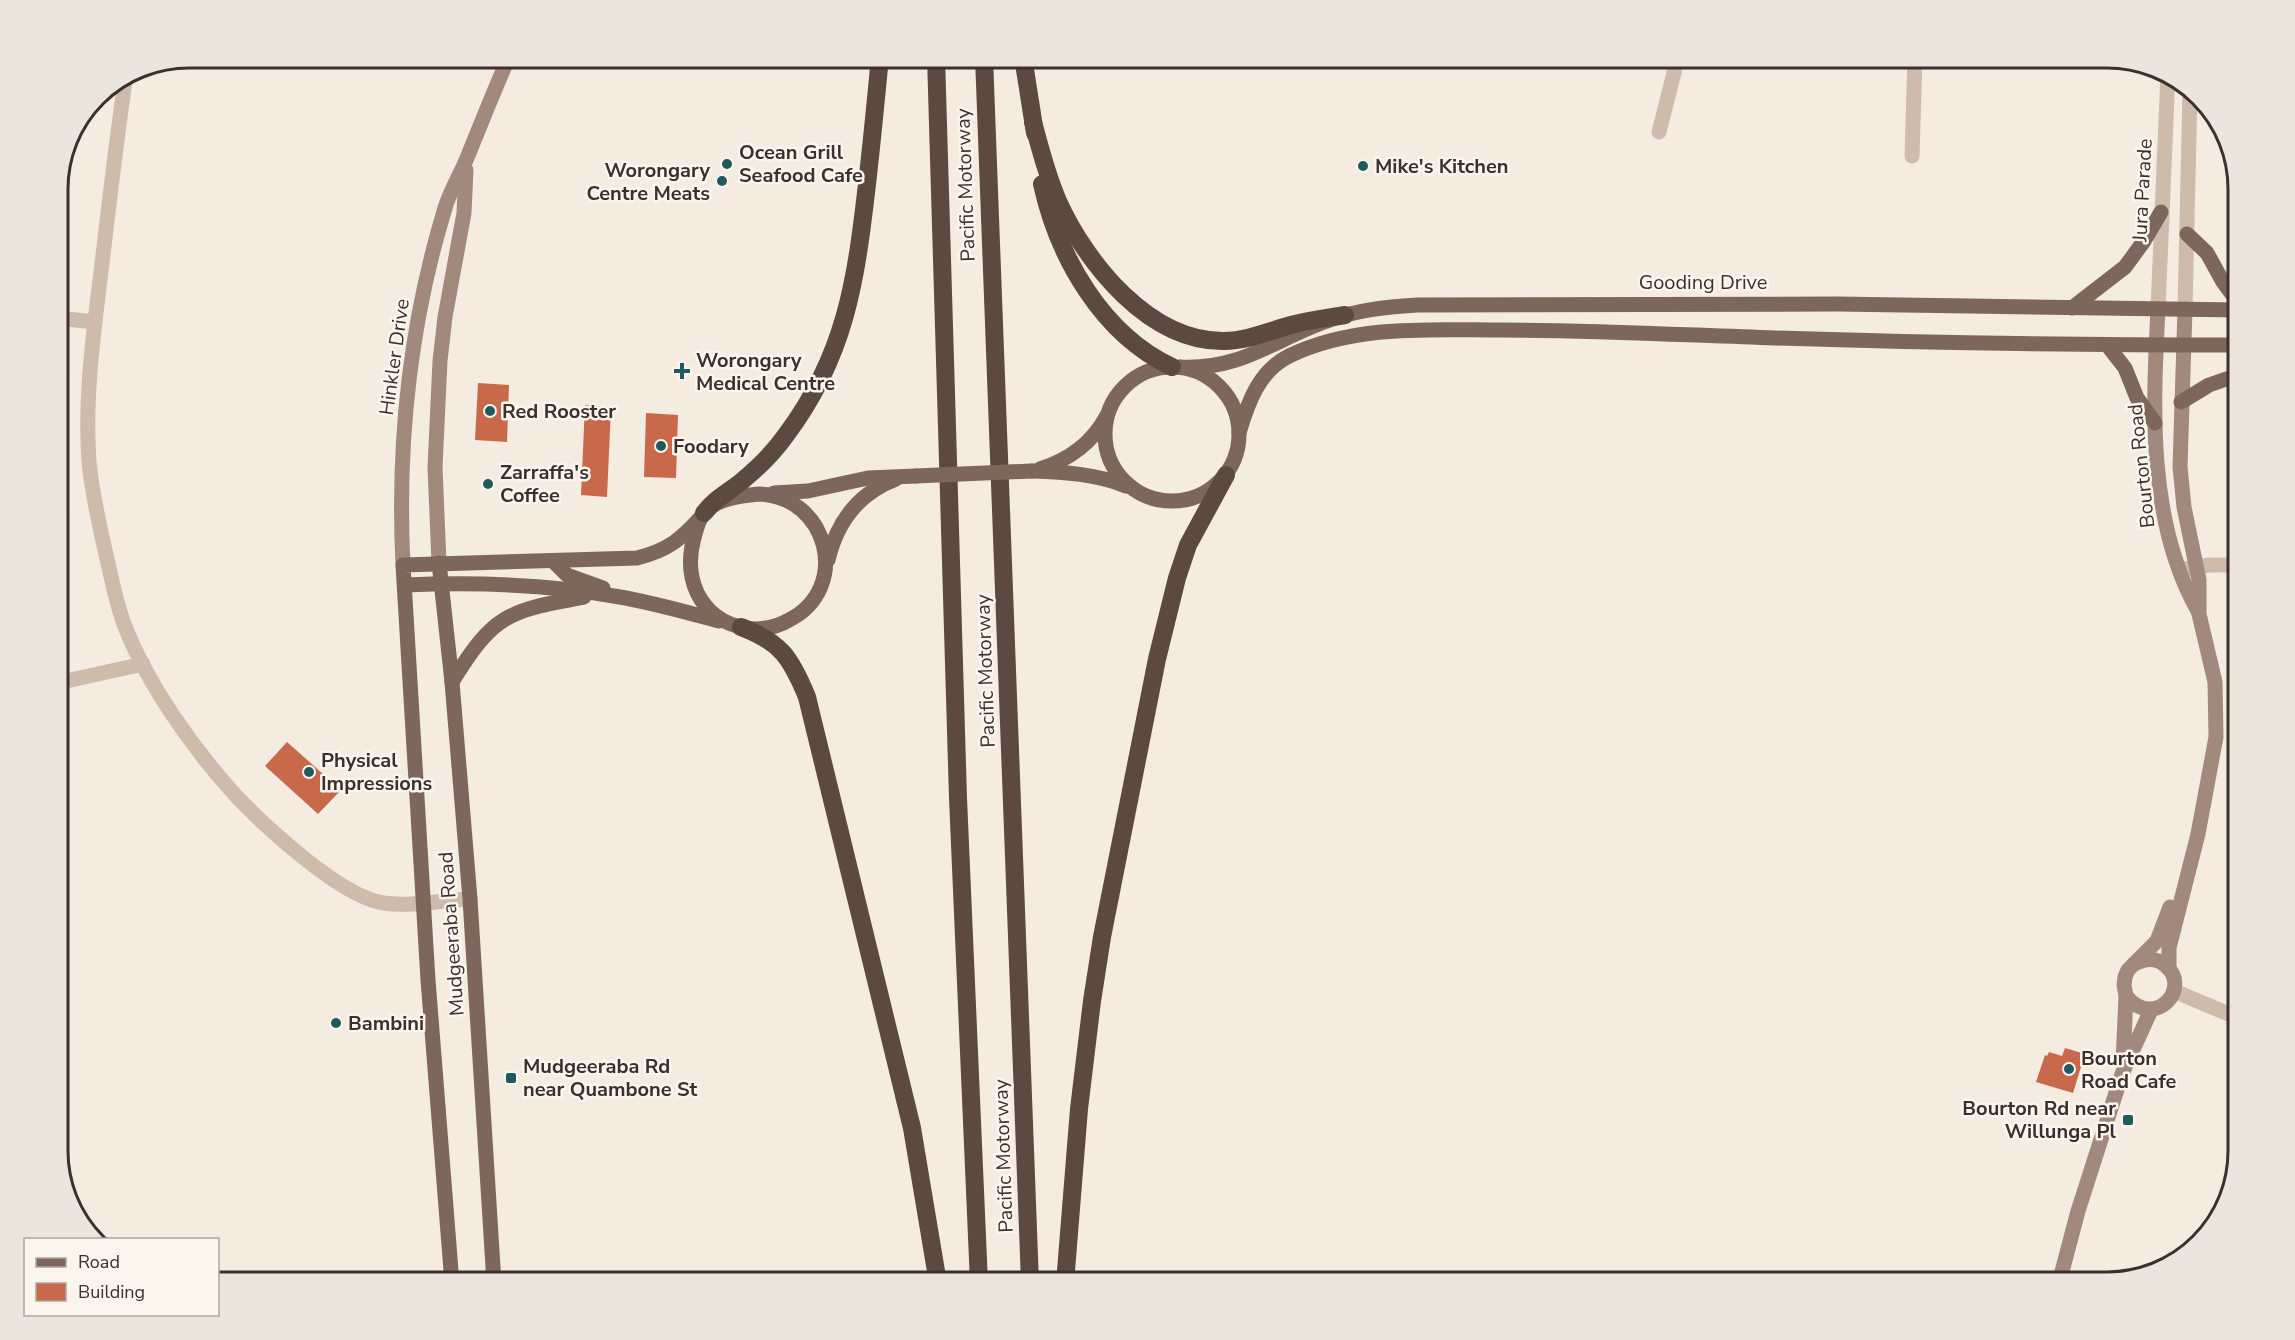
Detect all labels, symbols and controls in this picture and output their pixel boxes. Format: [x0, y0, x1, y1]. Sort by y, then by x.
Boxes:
street label: Pacific Motorway [949, 107, 982, 262]
street label: Jura Parade [2126, 138, 2159, 243]
place label: Ocean Grill Seafood Cafe [739, 139, 863, 189]
place label: Mike's Kitchen [1375, 153, 1508, 180]
place label: Worongary Centre Meats [586, 157, 710, 207]
marker: Ocean Grill Seafood Cafe [720, 157, 734, 171]
marker: Mike's Kitchen [1356, 159, 1370, 173]
marker: Worongary Centre Meats [715, 174, 729, 188]
street label: Gooding Drive [1639, 269, 1767, 296]
street label: Hinkler Drive [373, 297, 416, 417]
place label: Worongary Medical Centre [696, 347, 835, 397]
marker: Worongary Medical Centre [673, 362, 691, 380]
place label: Red Rooster [502, 398, 616, 425]
street label: Bourton Road [2122, 403, 2161, 529]
marker: Red Rooster [483, 404, 497, 418]
place label: Foodary [673, 433, 749, 460]
marker: Foodary [654, 439, 668, 453]
place label: Zarraffa's Coffee [500, 459, 589, 509]
marker: Zarraffa's Coffee [481, 477, 495, 491]
street label: Pacific Motorway [969, 593, 1002, 748]
place label: Physical Impressions [321, 747, 433, 797]
marker: Physical Impressions [302, 765, 316, 779]
street label: Mudgeeraba Road [432, 851, 471, 1017]
place label: Bambini [348, 1010, 424, 1037]
marker: Bambini [329, 1016, 343, 1030]
place label: Bourton Road Cafe [2081, 1045, 2177, 1095]
place label: Mudgeeraba Rd near Quambone St [523, 1053, 697, 1103]
marker: Bourton Road Cafe [2062, 1062, 2076, 1076]
marker: Mudgeeraba Rd near Quambone St [504, 1071, 518, 1085]
street label: Pacific Motorway [987, 1078, 1020, 1233]
place label: Bourton Rd near Willunga Pl [1962, 1095, 2117, 1145]
marker: Bourton Rd near Willunga Pl [2121, 1113, 2135, 1127]
legend [24, 1238, 219, 1316]
text: Road [78, 1250, 120, 1274]
text: Building [78, 1280, 145, 1304]

